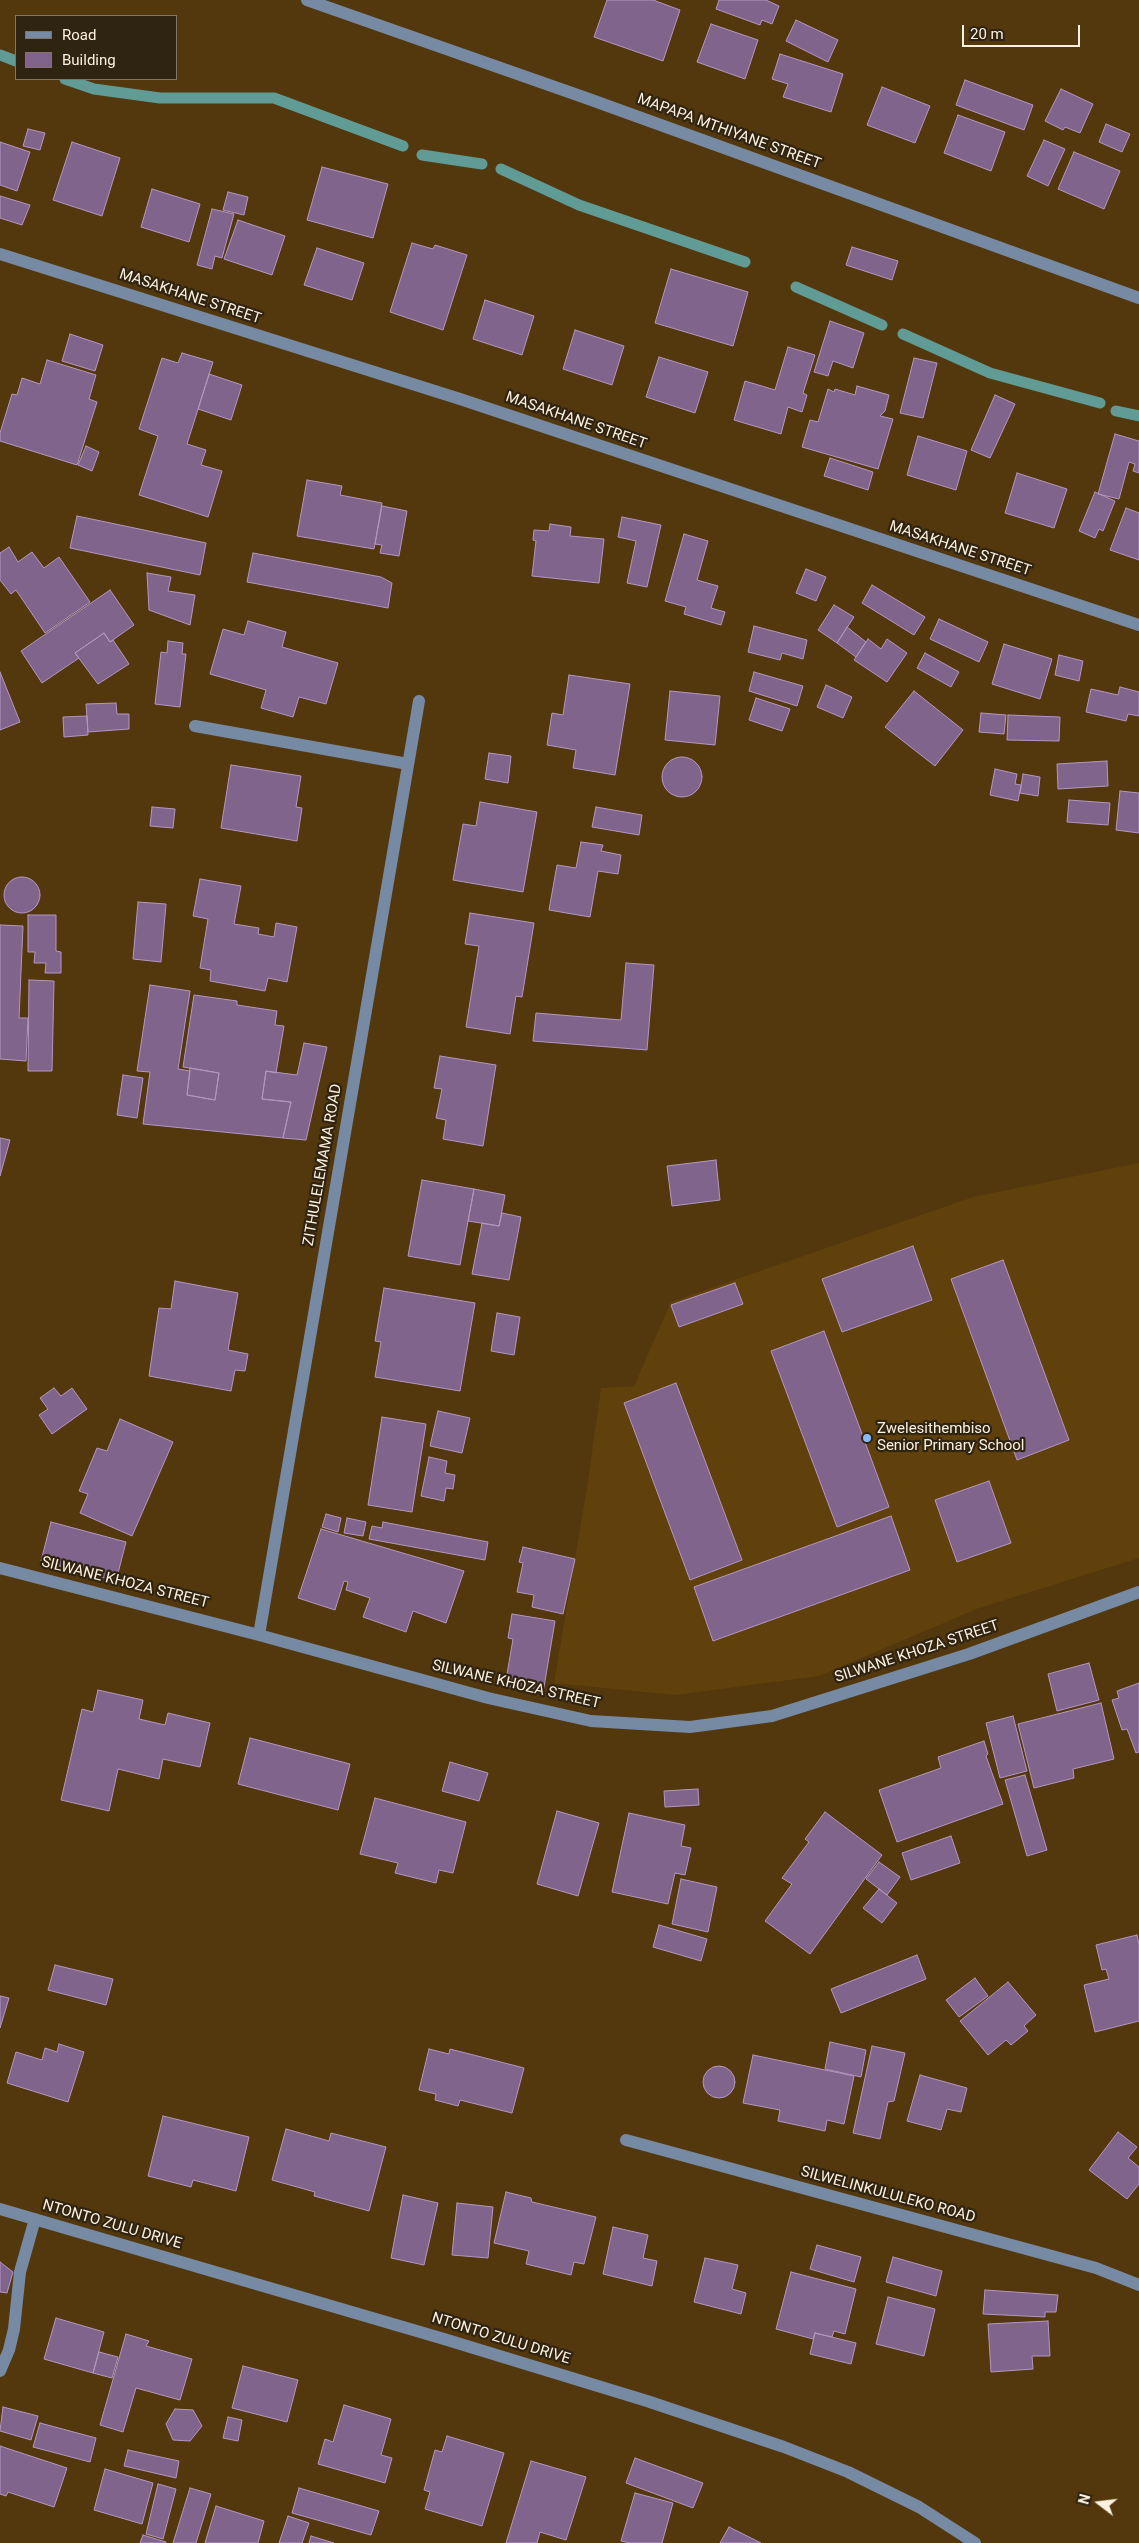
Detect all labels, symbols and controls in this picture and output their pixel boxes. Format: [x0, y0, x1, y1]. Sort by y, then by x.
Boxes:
legend [15, 15, 178, 80]
scale bar [964, 15, 1082, 47]
text: 20 m [970, 25, 1004, 43]
text: Road [62, 26, 96, 44]
text: Building [62, 51, 116, 69]
street label: MAPAPA MTHIYANE STREET [635, 90, 823, 174]
street label: MASAKHANE STREET [117, 266, 263, 328]
street label: MASAKHANE STREET [503, 388, 649, 454]
street label: MASAKHANE STREET [887, 518, 1033, 580]
street label: ZITHULELEMAMA ROAD [300, 1083, 346, 1247]
place label: Zwelesithembiso Senior Primary School [877, 1420, 1024, 1455]
marker: Zwelesithembiso Senior Primary School [861, 1432, 873, 1444]
street label: SILWANE KHOZA STREET [39, 1553, 211, 1613]
street label: SILWANE KHOZA STREET [833, 1617, 1001, 1687]
street label: SILWANE KHOZA STREET [430, 1657, 602, 1713]
street label: SILWELINKULULEKO ROAD [799, 2163, 977, 2227]
street label: NTONTO ZULU DRIVE [40, 2197, 184, 2253]
street label: NTONTO ZULU DRIVE [430, 2309, 572, 2369]
north arrow [1074, 2478, 1124, 2528]
text: N [1076, 2492, 1094, 2506]

